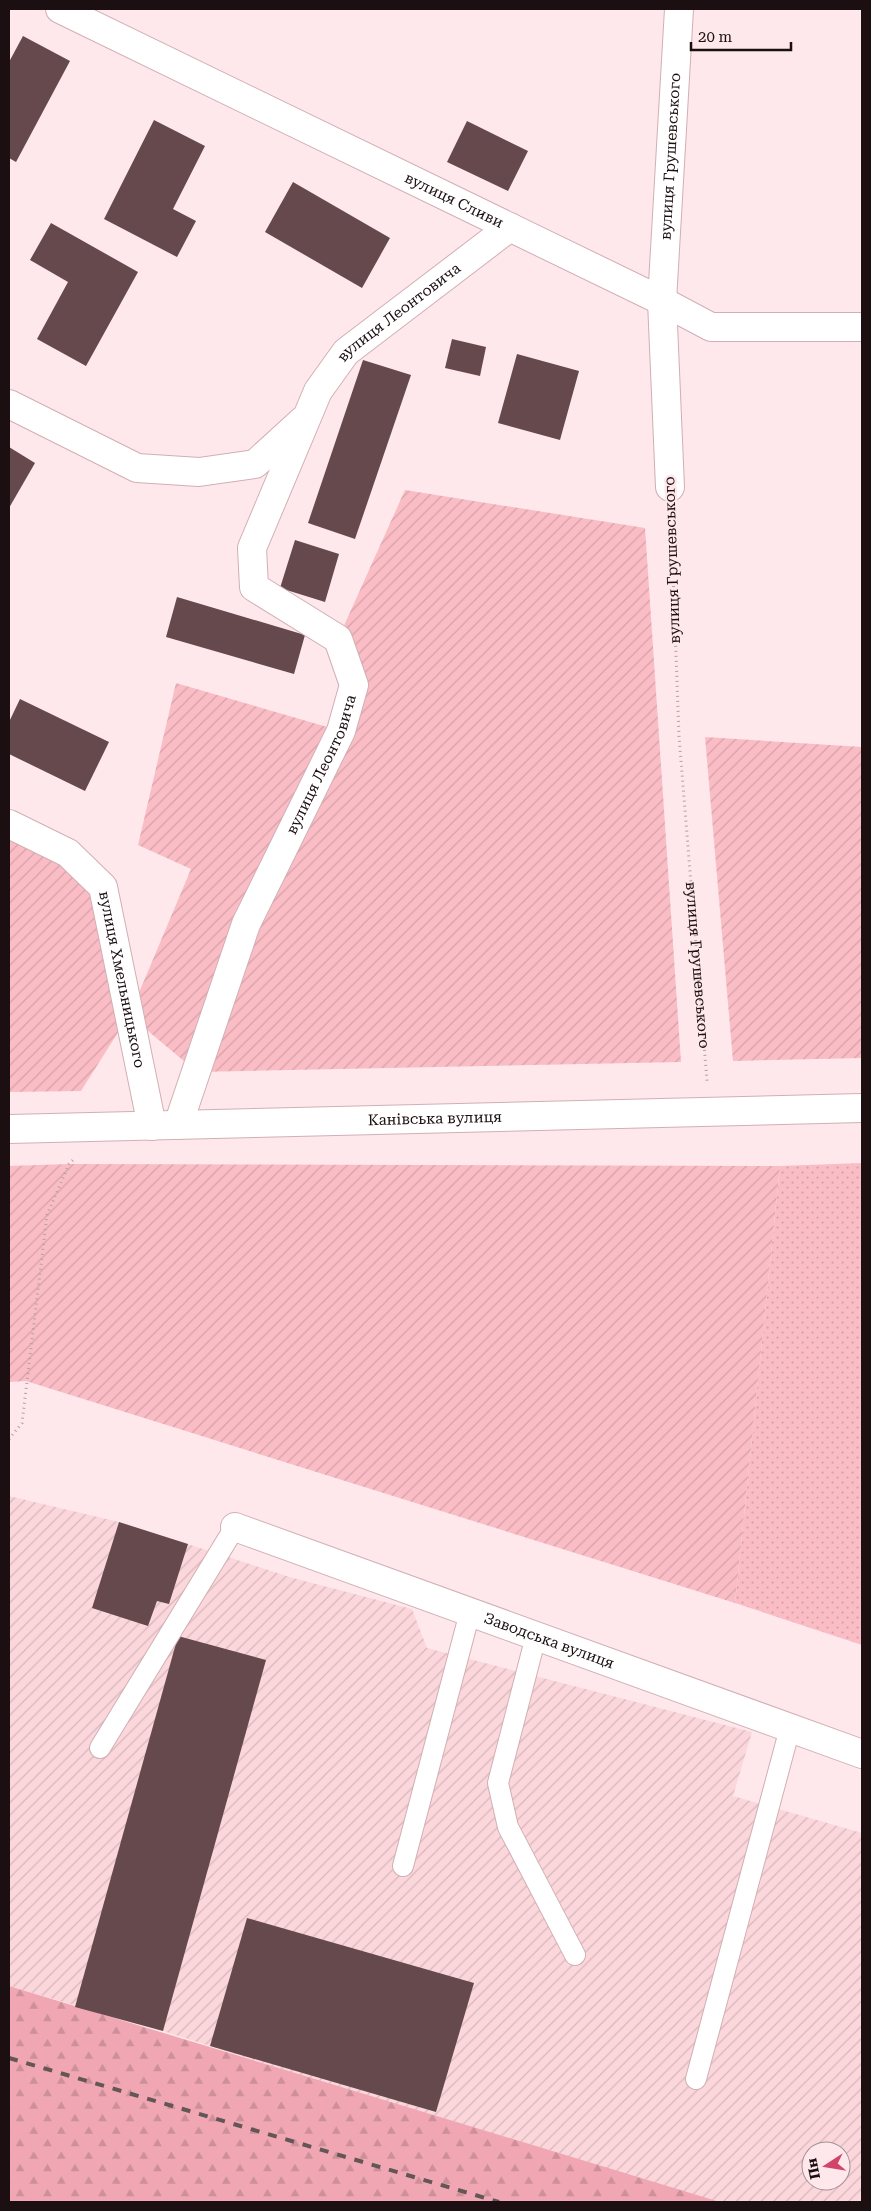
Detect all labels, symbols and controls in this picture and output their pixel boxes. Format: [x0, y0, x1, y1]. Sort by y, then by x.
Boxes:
scale bar [691, 20, 791, 52]
text: 20 m [698, 28, 733, 46]
street label: вулиця Грушевського [657, 72, 684, 241]
street label: вулиця Сливи [402, 169, 506, 232]
street label: вулиця Леонтовича [333, 259, 464, 365]
street label: вулиця Грушевського [660, 476, 684, 644]
street label: вулиця Леонтовича [283, 693, 360, 837]
street label: вулиця Грушевського [682, 881, 713, 1049]
street label: вулиця Хмельницького [95, 890, 149, 1070]
street label: Канівська вулиця [368, 1108, 502, 1129]
street label: Заводська вулиця [481, 1609, 617, 1673]
north arrow [801, 2141, 851, 2191]
text: Пн [803, 2156, 823, 2181]

